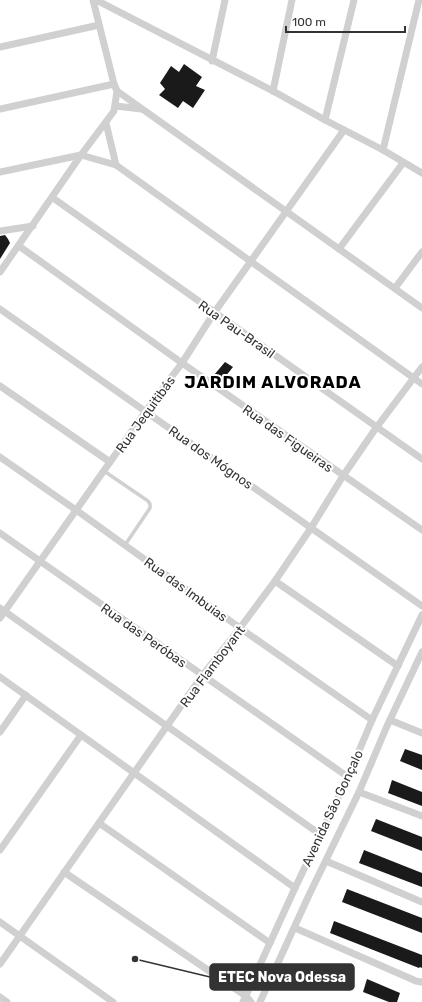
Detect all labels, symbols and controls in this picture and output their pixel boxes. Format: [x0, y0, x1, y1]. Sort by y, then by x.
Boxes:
scale bar [286, 8, 405, 34]
text: 100 m [292, 15, 326, 29]
street label: Rua Pau-Brasil [196, 298, 278, 361]
district label: JARDIM ALVORADA [184, 372, 362, 392]
street label: Rua Jequitibás [113, 373, 178, 455]
street label: Rua das Figueiras [239, 402, 336, 476]
street label: Rua dos Mógnos [165, 423, 256, 493]
street label: Rua das Imbuias [141, 554, 230, 625]
street label: Rua das Peróbas [98, 600, 190, 671]
street label: Rua Flamboyant [177, 623, 248, 710]
street label: Avenida São Gonçalo [299, 748, 366, 869]
callout: ETEC Nova Odessa [210, 964, 354, 990]
text: ETEC Nova Odessa [218, 969, 346, 986]

